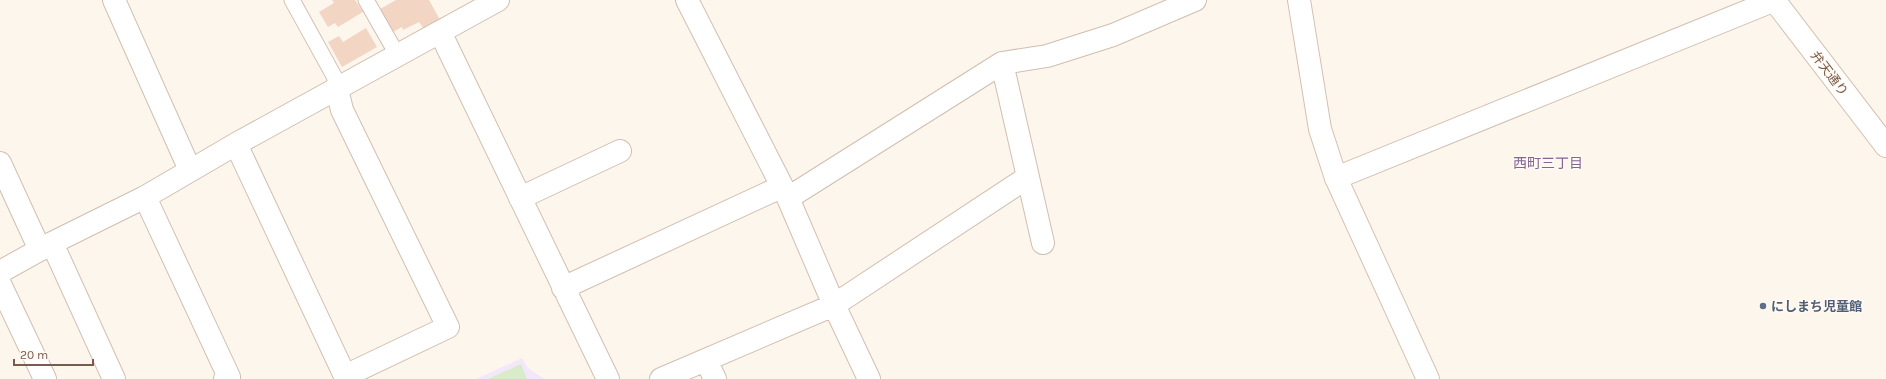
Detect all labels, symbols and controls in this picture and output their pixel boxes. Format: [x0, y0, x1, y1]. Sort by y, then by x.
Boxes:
street label: 弁天通り [1808, 48, 1851, 99]
district label: 西町三丁目 [1513, 155, 1583, 172]
place label: にしまち児童館 [1771, 299, 1862, 314]
marker: にしまち児童館 [1758, 301, 1768, 311]
scale bar [14, 341, 93, 367]
text: 20 m [20, 348, 48, 362]

